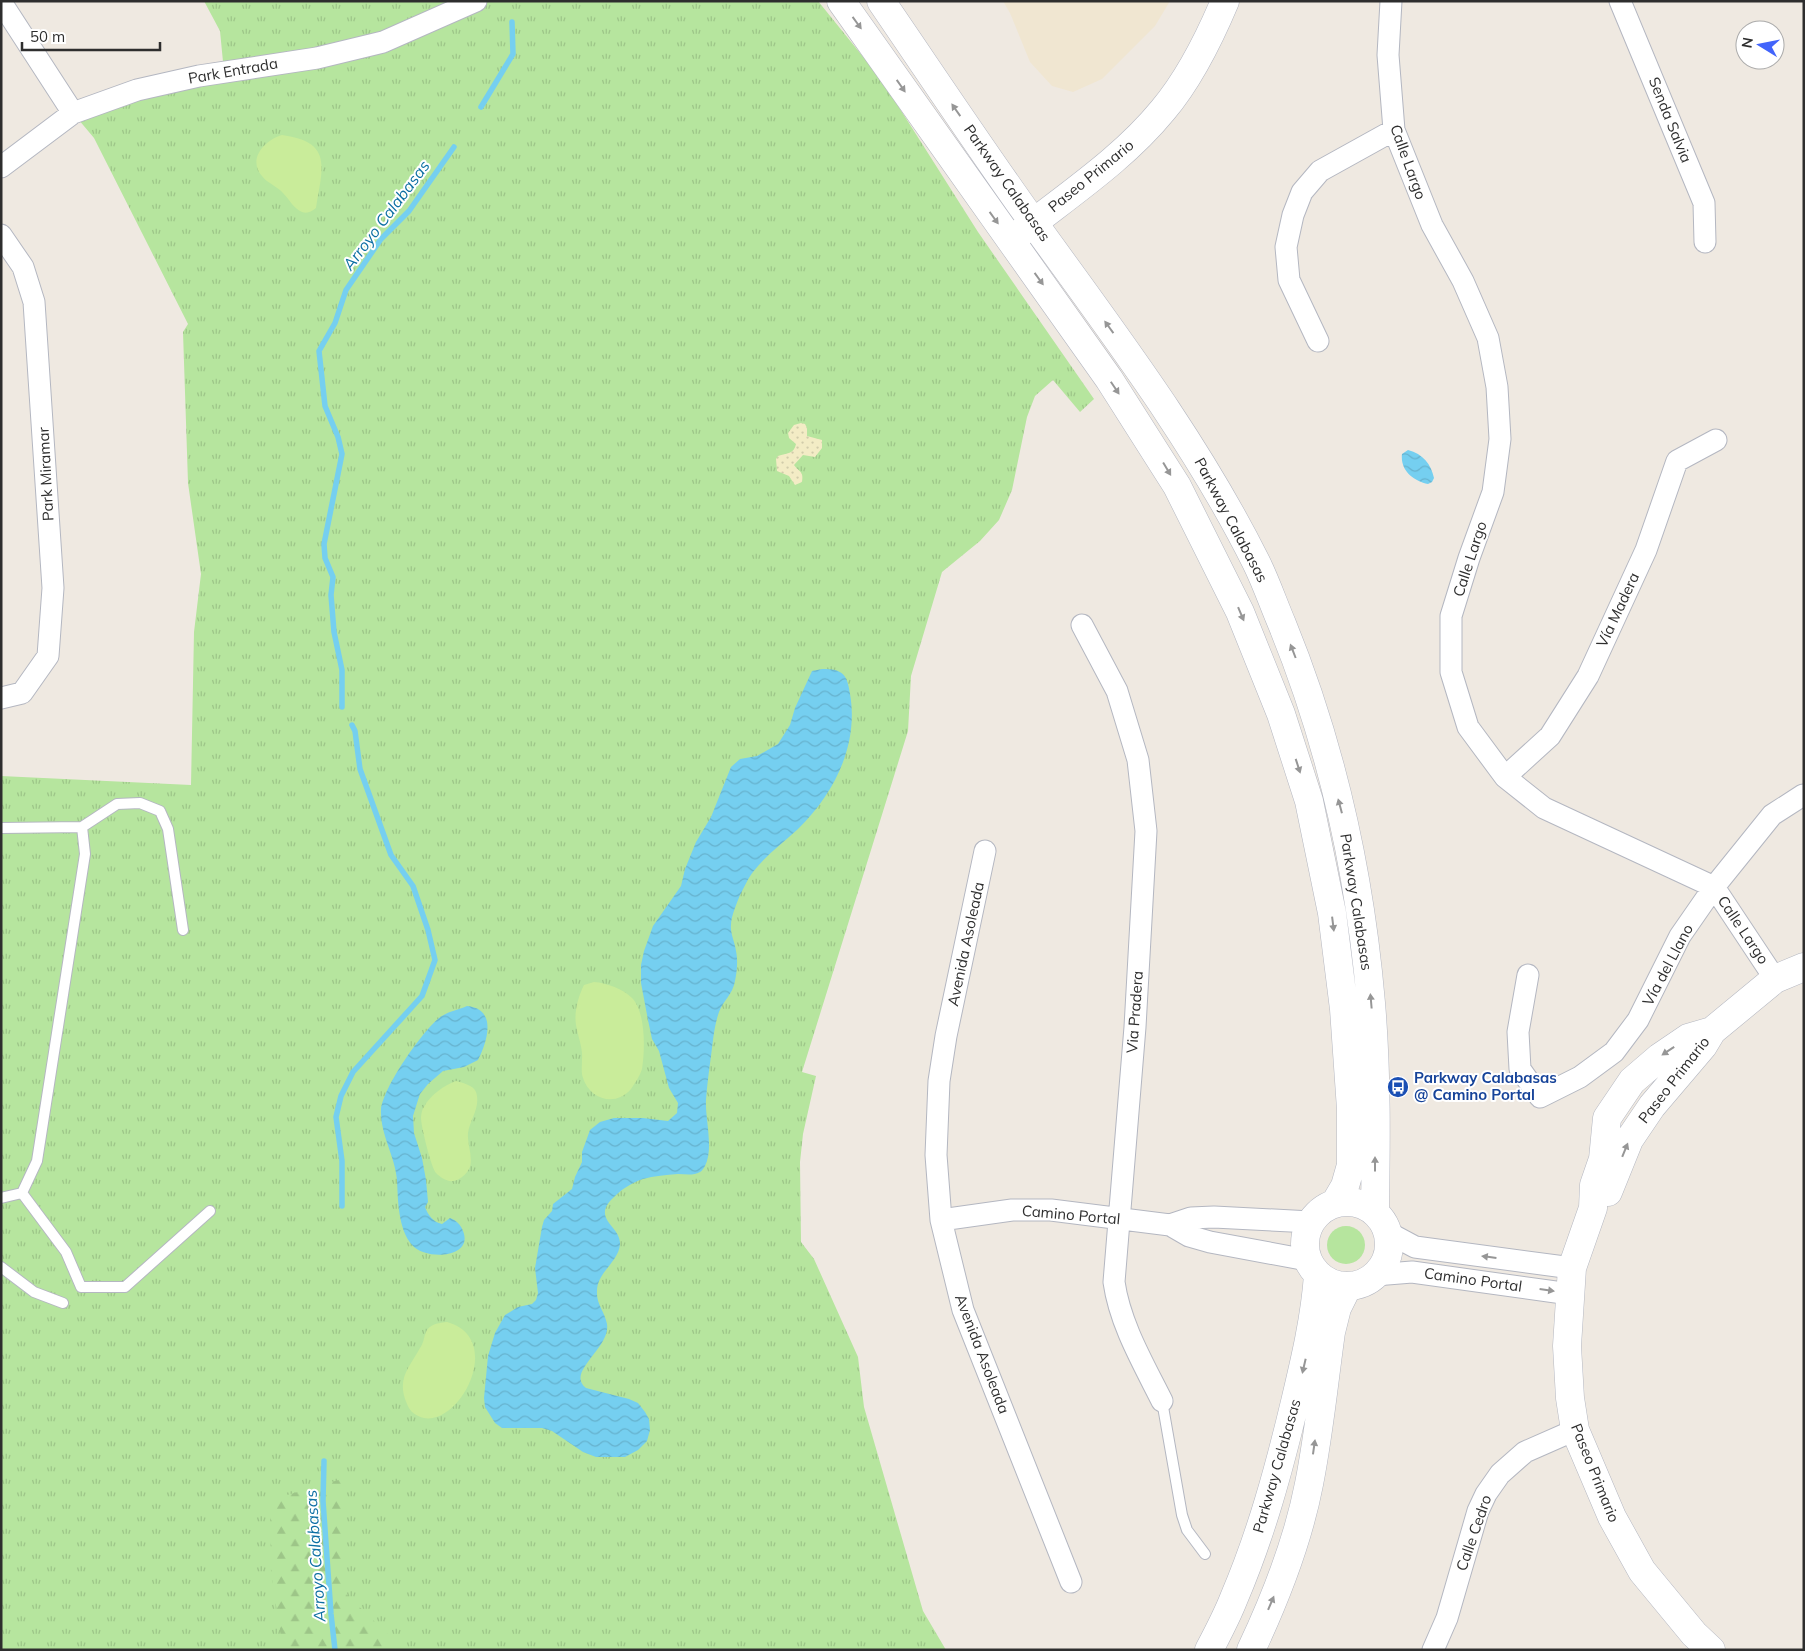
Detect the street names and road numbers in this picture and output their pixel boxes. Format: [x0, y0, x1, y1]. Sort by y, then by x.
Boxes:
street label: Park Entrada [187, 53, 279, 88]
street label: Senda Salvia [1645, 74, 1696, 165]
street label: Parkway Calabasas [960, 121, 1055, 245]
street label: Calle Largo [1386, 122, 1431, 202]
street label: Paseo Primario [1044, 135, 1137, 216]
street label: Park Miramar [34, 426, 57, 521]
street label: Parkway Calabasas [1191, 454, 1272, 585]
street label: Calle Largo [1448, 519, 1491, 599]
street label: Vía Madera [1592, 569, 1643, 650]
street label: Parkway Calabasas [1336, 832, 1377, 972]
street label: Avenida Asoleada [943, 880, 988, 1008]
street label: Calle Largo [1714, 892, 1773, 968]
street label: Vía del Llano [1638, 921, 1697, 1009]
street label: Via Pradera [1122, 970, 1147, 1054]
street label: Paseo Primario [1634, 1033, 1713, 1127]
street label: Camino Portal [1021, 1201, 1121, 1228]
street label: Camino Portal [1423, 1263, 1523, 1296]
street label: Avenida Asoleada [951, 1291, 1014, 1416]
street label: Parkway Calabasas [1248, 1397, 1305, 1535]
street label: Paseo Primario [1567, 1421, 1624, 1525]
street label: Calle Cedro [1452, 1492, 1495, 1573]

